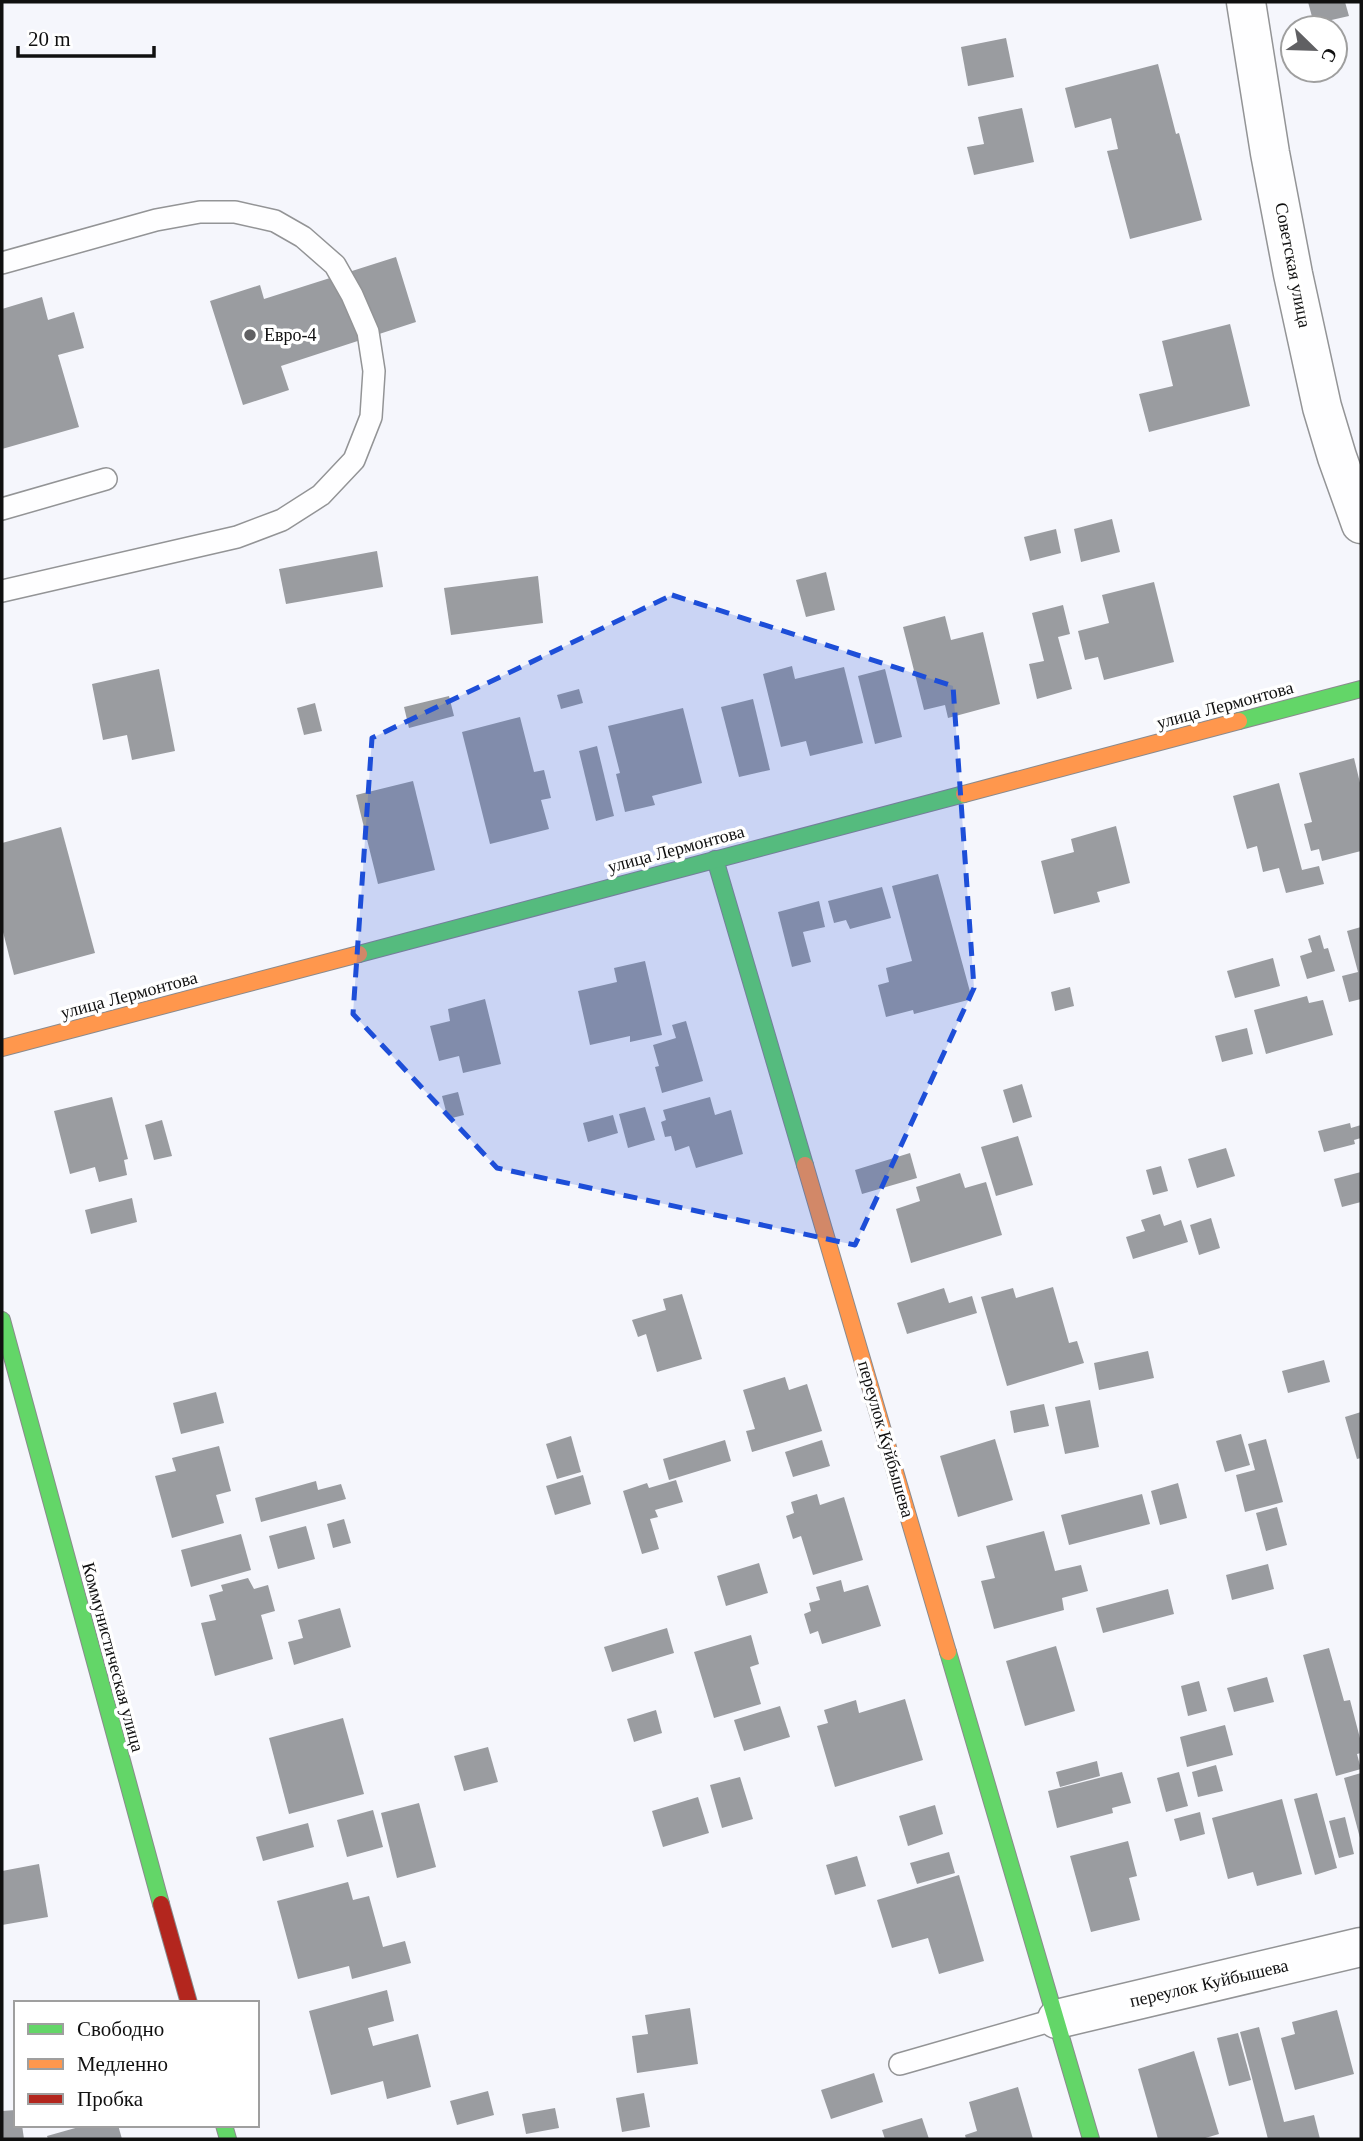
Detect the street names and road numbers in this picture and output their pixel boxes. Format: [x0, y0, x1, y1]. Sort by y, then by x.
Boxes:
street label: Советская улица [1271, 201, 1315, 329]
street label: улица Лермонтова [1154, 677, 1296, 733]
street label: улица Лермонтова [605, 821, 747, 877]
street label: улица Лермонтова [58, 967, 200, 1023]
street label: переулок Куйбышева [854, 1358, 918, 1520]
street label: Коммунистическая улица [78, 1560, 148, 1754]
street label: переулок Куйбышева [1128, 1955, 1290, 2011]

